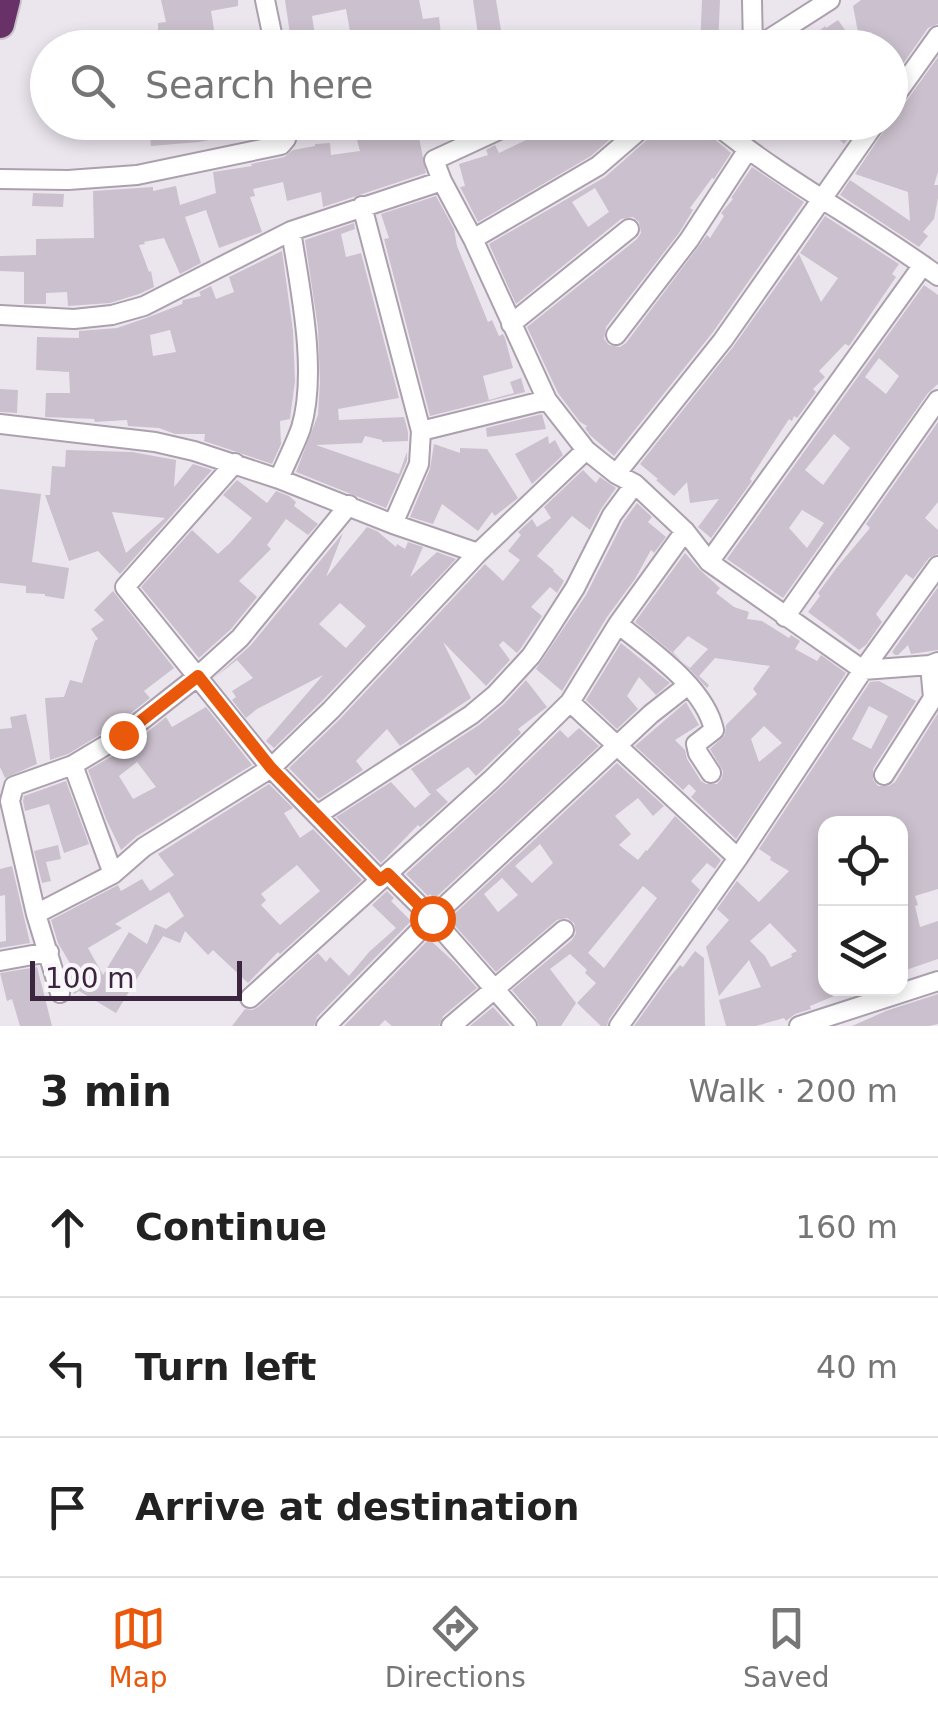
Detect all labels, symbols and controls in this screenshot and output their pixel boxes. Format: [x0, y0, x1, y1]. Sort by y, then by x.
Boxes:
search box [30, 30, 908, 140]
icon: search [65, 58, 120, 113]
text: Search here [145, 63, 373, 107]
route end [101, 713, 147, 759]
map controls [818, 816, 908, 996]
button: locate [818, 816, 908, 906]
route start [410, 896, 456, 942]
button: layers [818, 906, 908, 996]
scale bar [30, 956, 242, 1000]
text: 100 m [45, 962, 135, 995]
text: 3 min [40, 1067, 172, 1116]
text: Walk · 200 m [688, 1072, 898, 1110]
icon: ahead [40, 1200, 95, 1255]
text: Continue [135, 1205, 327, 1249]
text: 160 m [796, 1208, 898, 1246]
icon: left [40, 1340, 95, 1395]
text: Turn left [135, 1345, 316, 1389]
text: 40 m [816, 1348, 898, 1386]
icon: arrive [40, 1480, 95, 1535]
text: Arrive at destination [135, 1485, 580, 1529]
tab: Map [109, 1601, 168, 1694]
tab: Directions [385, 1601, 526, 1694]
tab: Saved [743, 1601, 829, 1694]

